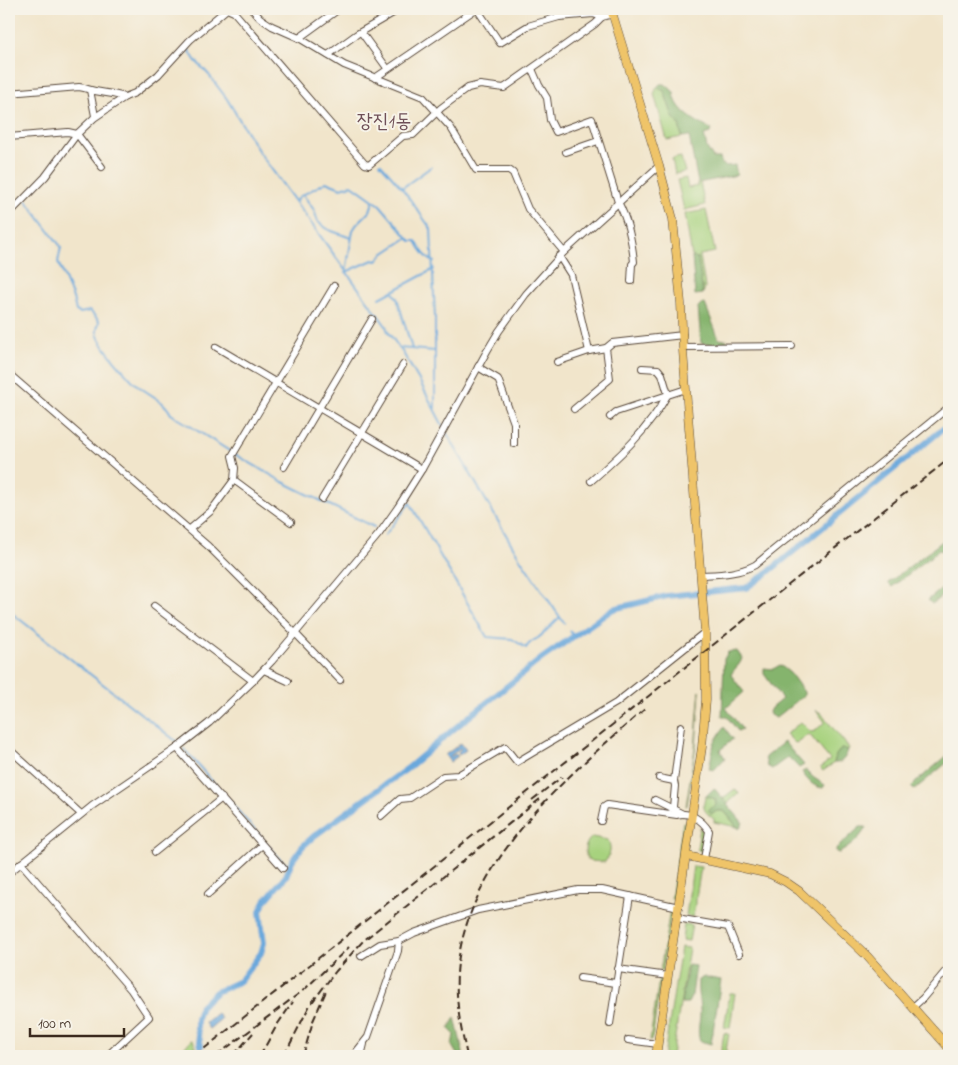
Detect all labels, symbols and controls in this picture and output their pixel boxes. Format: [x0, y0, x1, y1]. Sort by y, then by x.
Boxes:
district label: 장진1동 [357, 108, 411, 137]
scale bar [30, 1005, 124, 1037]
text: 100 m [38, 1013, 71, 1035]

